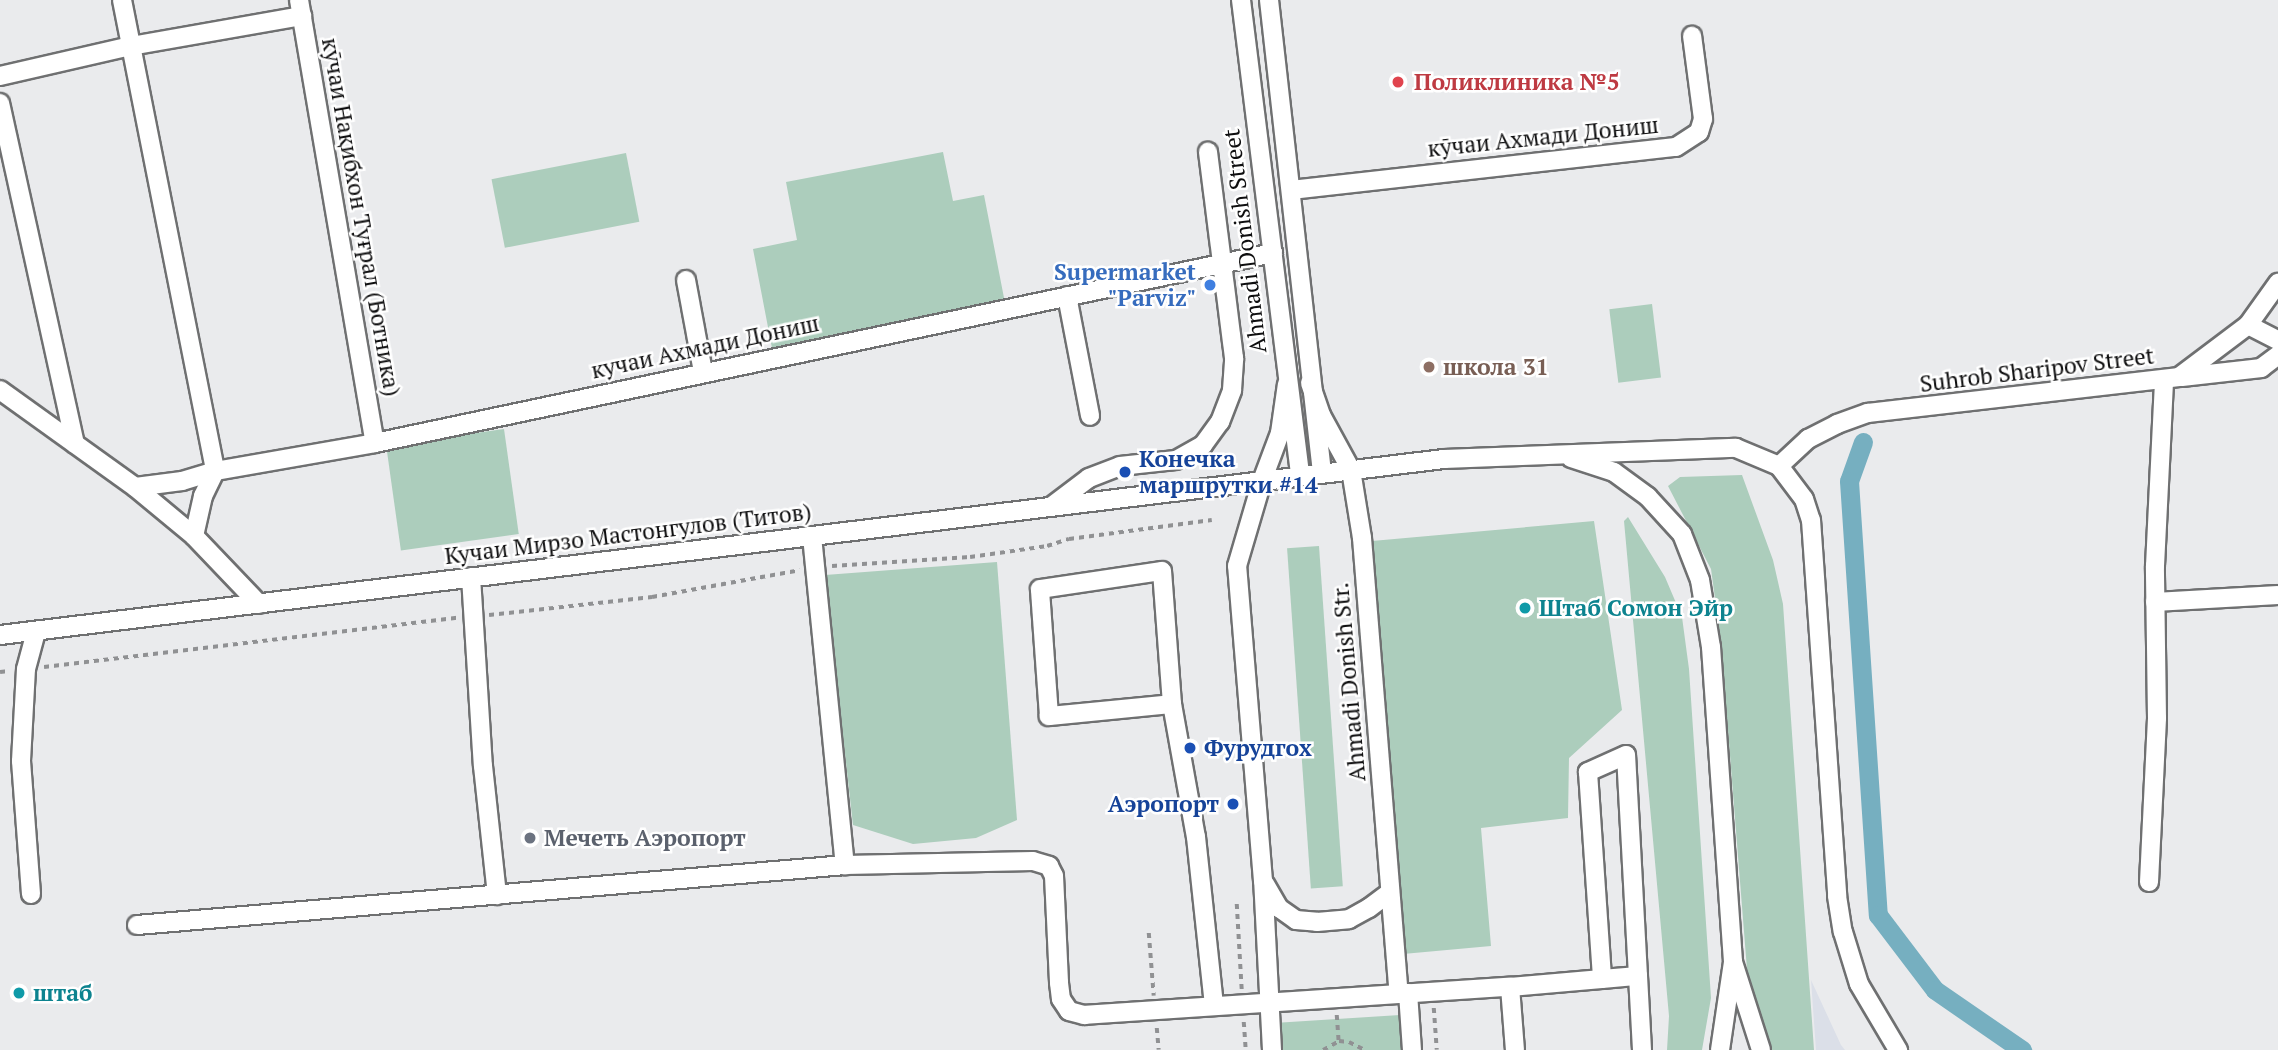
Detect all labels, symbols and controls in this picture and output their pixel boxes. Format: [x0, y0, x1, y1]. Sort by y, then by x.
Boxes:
street label: кӯчаи Нақибхон Туғрал (Ботника) [316, 36, 406, 398]
place label: Поликлиника №5 [1414, 68, 1620, 96]
marker: Поликлиника №5 [1388, 72, 1408, 92]
street label: кӯчаи Ахмади Дониш [1426, 111, 1660, 163]
street label: Ahmadi Donish Street [1218, 127, 1272, 355]
place label: Supermarket "Parviz" [1054, 258, 1196, 312]
marker: Supermarket "Parviz" [1202, 277, 1218, 293]
street label: кучаи Ахмади Дониш [588, 309, 822, 385]
street label: Suhrob Sharipov Street [1918, 342, 2156, 398]
place label: школа 31 [1443, 353, 1549, 381]
marker: школа 31 [1421, 359, 1437, 375]
place label: Конечка маршрутки #14 [1139, 445, 1318, 499]
marker: Конечка маршрутки #14 [1117, 464, 1133, 480]
street label: Кучаи Мирзо Мастонгулов (Титов) [443, 498, 813, 570]
street label: Ahmadi Donish Str. [1327, 581, 1371, 783]
place label: Штаб Сомон Эйр [1539, 594, 1733, 622]
marker: Штаб Сомон Эйр [1517, 600, 1533, 616]
place label: Фурудгох [1204, 734, 1312, 762]
marker: Фурудгох [1182, 740, 1198, 756]
place label: Аэропорт [1108, 790, 1219, 818]
marker: Аэропорт [1225, 796, 1241, 812]
place label: Мечеть Аэропорт [544, 824, 746, 852]
marker: Мечеть Аэропорт [522, 830, 538, 846]
place label: штаб [33, 979, 92, 1007]
marker: штаб [11, 985, 27, 1001]

